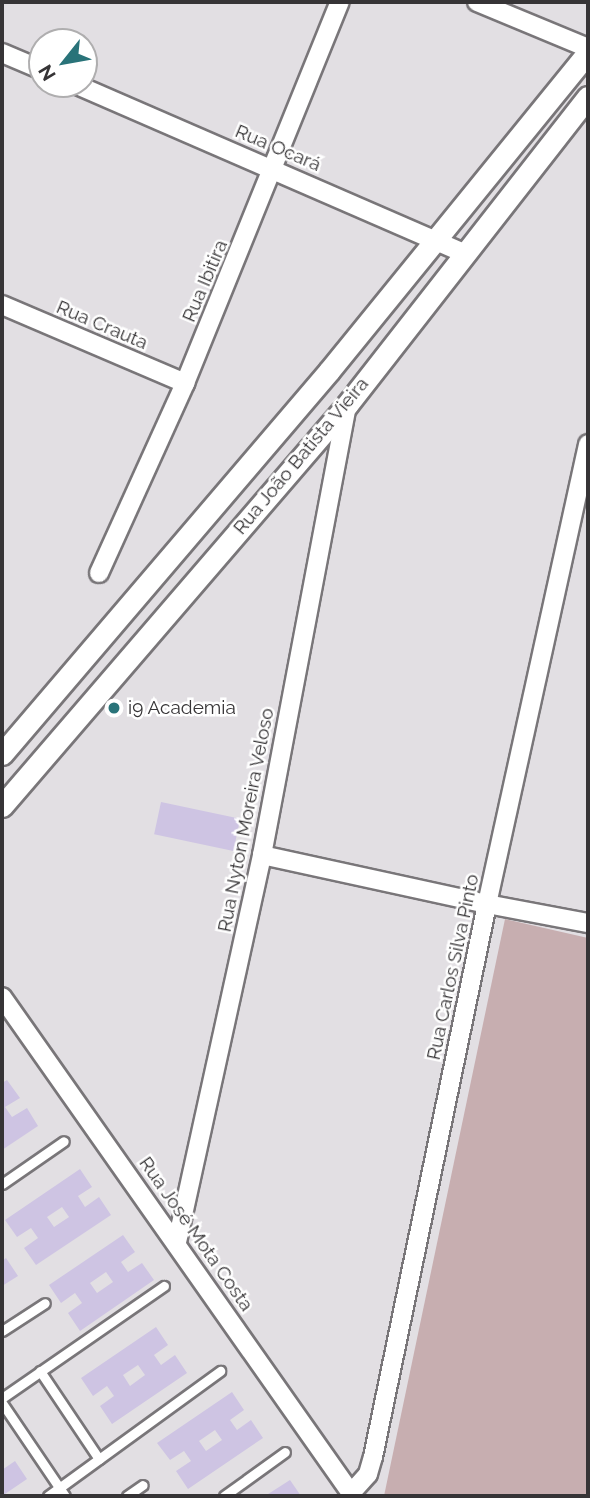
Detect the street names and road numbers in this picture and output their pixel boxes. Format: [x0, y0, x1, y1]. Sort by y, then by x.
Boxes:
street label: Rua Ocará [232, 120, 324, 176]
street label: Rua Ibitira [178, 237, 232, 325]
street label: Rua Crauta [53, 296, 151, 354]
street label: Rua João Batista Vieira [228, 372, 374, 540]
street label: Rua Nyton Moreira Veloso [213, 706, 279, 934]
street label: Rua Carlos Silva Pinto [422, 872, 484, 1062]
street label: Rua José Mota Costa [134, 1152, 258, 1316]

